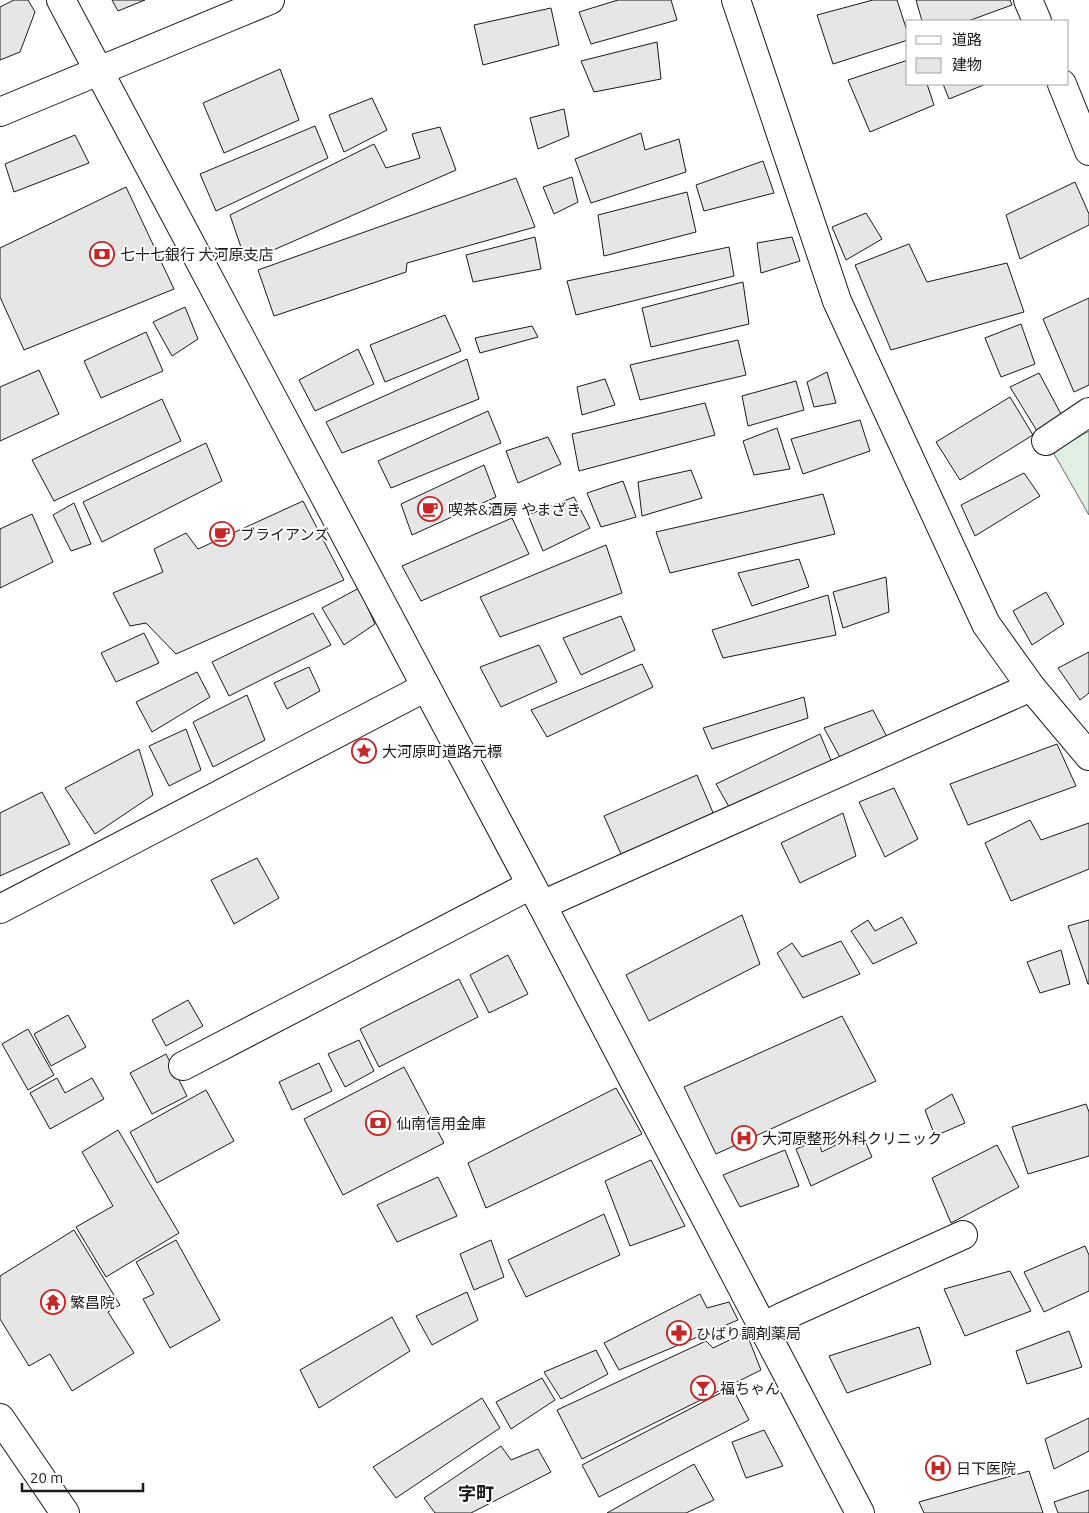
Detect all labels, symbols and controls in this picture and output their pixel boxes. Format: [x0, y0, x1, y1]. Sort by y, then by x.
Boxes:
legend [906, 20, 1069, 85]
text: 道路 [952, 31, 982, 48]
text: 建物 [952, 56, 982, 73]
bank icon: 七十七銀行 大河原支店 [89, 241, 115, 267]
place label: 七十七銀行 大河原支店 [120, 246, 273, 263]
cafe icon: 喫茶&酒房 やまざき [417, 496, 443, 522]
place label: 喫茶&酒房 やまざき [448, 501, 581, 518]
cafe icon: ブライアンズ [209, 521, 235, 547]
place label: ブライアンズ [240, 526, 329, 543]
place icon: 大河原町道路元標 [351, 738, 377, 764]
place label: 大河原町道路元標 [382, 743, 502, 760]
bank icon: 仙南信用金庫 [365, 1110, 391, 1136]
place label: 仙南信用金庫 [396, 1115, 486, 1132]
hospital icon: 大河原整形外科クリニック [731, 1125, 757, 1151]
place label: 大河原整形外科クリニック [762, 1130, 942, 1147]
temple icon: 繁昌院 [40, 1289, 66, 1315]
place label: 繁昌院 [70, 1294, 115, 1311]
pharmacy icon: ひばり調剤薬局 [666, 1320, 692, 1346]
place label: ひばり調剤薬局 [696, 1325, 801, 1342]
bar icon: 福ちゃん [690, 1375, 716, 1401]
place label: 福ちゃん [720, 1380, 780, 1397]
hospital icon: 日下医院 [925, 1455, 951, 1481]
scale bar [22, 1460, 144, 1492]
place label: 日下医院 [956, 1460, 1016, 1477]
text: 20 m [30, 1469, 63, 1486]
district label: 字町 [458, 1483, 494, 1503]

